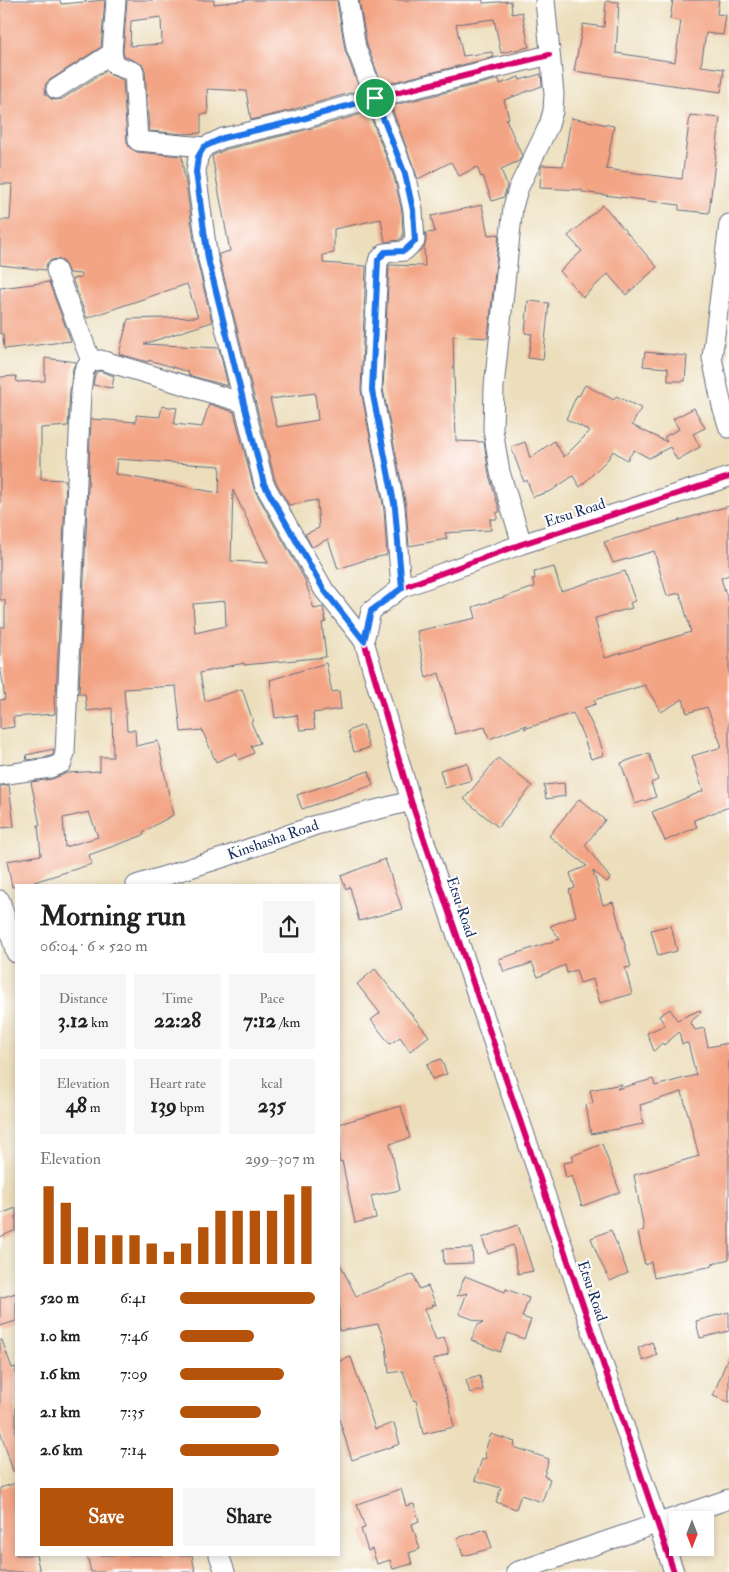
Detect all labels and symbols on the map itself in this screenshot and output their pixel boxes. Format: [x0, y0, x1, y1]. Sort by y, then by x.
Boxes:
pin [354, 77, 396, 119]
street label: Etsu Road [542, 494, 609, 532]
street label: Kinshasha Road [225, 815, 322, 864]
street label: Etsu Road [442, 874, 480, 940]
street label: Etsu Road [573, 1258, 611, 1324]
north arrow [669, 1511, 714, 1556]

